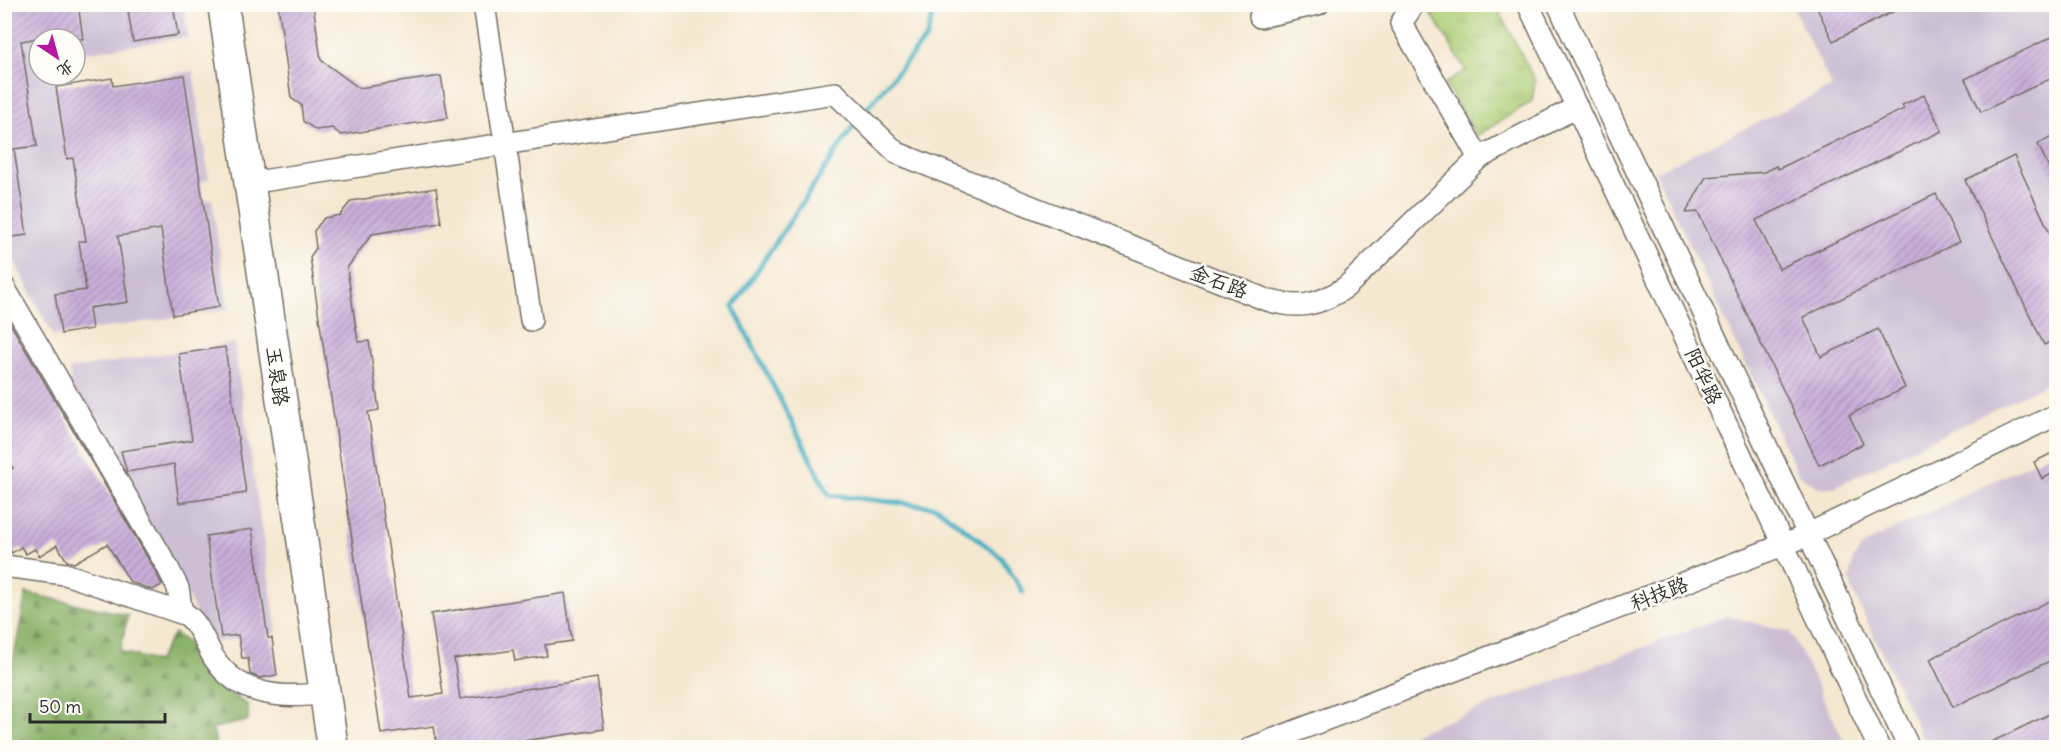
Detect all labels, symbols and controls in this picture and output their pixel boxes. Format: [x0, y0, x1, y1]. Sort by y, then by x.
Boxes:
north arrow [27, 27, 87, 87]
text: 北 [53, 56, 78, 82]
street label: 金石路 [1187, 259, 1252, 304]
street label: 阳华路 [1680, 344, 1728, 409]
street label: 玉泉路 [261, 345, 295, 408]
street label: 科技路 [1627, 570, 1692, 615]
scale bar [30, 686, 165, 724]
text: 50 m [39, 695, 81, 718]

